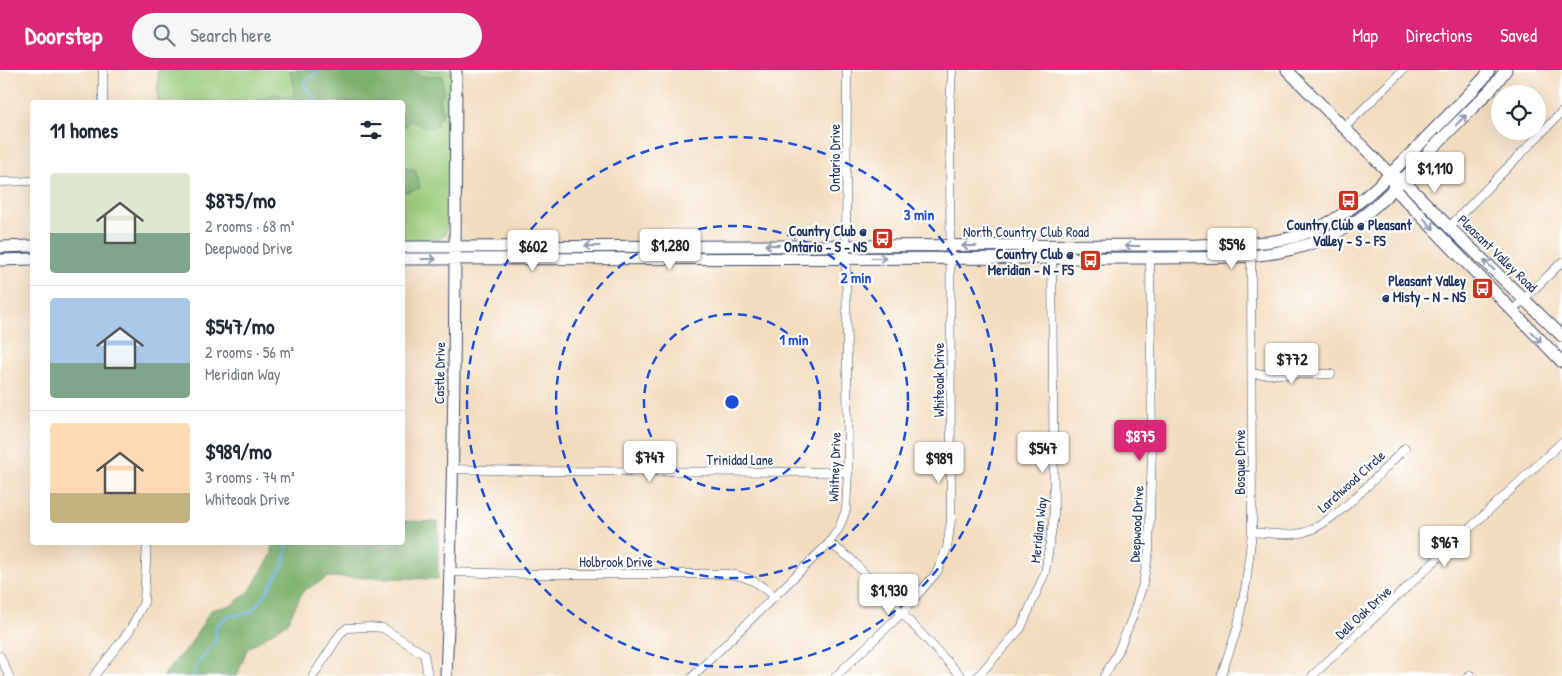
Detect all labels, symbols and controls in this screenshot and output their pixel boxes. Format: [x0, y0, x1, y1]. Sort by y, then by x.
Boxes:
search box [132, 13, 482, 58]
text: Doorstep [25, 19, 102, 51]
icon: search [150, 21, 178, 49]
text: Search here [190, 22, 272, 48]
text: Map [1353, 23, 1378, 48]
text: Directions [1406, 23, 1472, 48]
text: Saved [1500, 23, 1537, 48]
map controls [1491, 85, 1546, 140]
button: locate [1491, 85, 1546, 140]
one-way arrow [1455, 114, 1467, 126]
text: 11 homes [50, 116, 118, 145]
icon: filters [357, 116, 385, 144]
street label: Ontario Drive [825, 123, 844, 192]
pin: $1,110 [1394, 152, 1476, 194]
text: $1,110 [1417, 157, 1453, 179]
text: $875/mo [205, 186, 276, 215]
bus stop icon: Country Club @ Pleasant Valley - S - FS [1337, 189, 1361, 213]
icon: home [90, 193, 150, 253]
text: 3 min [904, 204, 934, 225]
street label: Pleasant Valley Road [1453, 210, 1542, 297]
text: 2 rooms · 68 m² [205, 215, 294, 237]
place label: Country Club @ Pleasant Valley - S - FS [1286, 215, 1413, 252]
one-way arrow [1423, 218, 1435, 230]
place label: Country Club @ Ontario - S - NS [784, 221, 868, 256]
street label: North Country Club Road [963, 222, 1089, 242]
bus stop icon: Country Club @ Ontario - S - NS [871, 226, 895, 250]
pin: $1,280 [629, 228, 711, 271]
pin: $596 [1202, 228, 1262, 270]
pin: $602 [503, 230, 563, 272]
text: $596 [1218, 233, 1246, 255]
text: $1,280 [651, 234, 689, 256]
text: $602 [518, 235, 548, 257]
text: Deepwood Drive [205, 237, 293, 259]
one-way arrow [764, 240, 780, 250]
one-way arrow [584, 241, 600, 251]
one-way arrow [962, 241, 978, 251]
one-way arrow [1124, 241, 1140, 251]
place label: Country Club @ Meridian - N - FS [988, 244, 1075, 279]
bus stop icon: Country Club @ Meridian - N - FS [1078, 249, 1102, 273]
one-way arrow [870, 253, 887, 263]
one-way arrow [420, 254, 436, 264]
one-way arrow [1482, 259, 1495, 271]
text: 2 min [841, 267, 872, 288]
place label: Pleasant Valley @ Misty - N - NS [1382, 271, 1467, 308]
bus stop icon: Pleasant Valley @ Misty - N - NS [1470, 276, 1494, 300]
text: $547/mo [205, 312, 274, 341]
icon: home [90, 318, 150, 378]
text: 1 min [779, 329, 809, 350]
one-way arrow [1530, 331, 1542, 343]
text: 2 rooms · 56 m² [205, 341, 294, 363]
street label: Castle Drive [429, 341, 449, 404]
street label: Whiteoak Drive [929, 342, 948, 417]
pin: $772 [1262, 342, 1322, 385]
text: $772 [1276, 348, 1308, 370]
text: Meridian Way [205, 363, 281, 385]
centre of rings [723, 393, 741, 411]
pin: $875 [1110, 420, 1170, 462]
text: $875 [1125, 425, 1155, 447]
street label: Bosque Drive [1230, 429, 1250, 495]
street label: Whitney Drive [823, 431, 846, 502]
pin: $547 [1013, 432, 1073, 474]
text: $989/mo [205, 437, 272, 466]
text: $547 [1029, 437, 1057, 459]
pin: $747 [620, 440, 680, 483]
pin: $989 [909, 442, 969, 484]
icon: home [90, 443, 150, 503]
street label: Larchwood Circle [1313, 445, 1389, 516]
text: $747 [635, 446, 665, 468]
text: $989 [926, 447, 952, 469]
street label: Trinidad Lane [707, 450, 774, 469]
text: 3 rooms · 74 m² [205, 466, 295, 488]
street label: Deepwood Drive [1125, 485, 1149, 563]
text: Whiteoak Drive [205, 488, 290, 510]
street label: Meridian Way [1025, 496, 1052, 564]
pin: $967 [1415, 526, 1475, 568]
text: $967 [1431, 531, 1459, 553]
street label: Holbrook Drive [579, 552, 653, 571]
pin: $1,930 [848, 574, 930, 616]
text: $1,930 [870, 579, 908, 601]
street label: Dell Oak Drive [1331, 581, 1395, 643]

